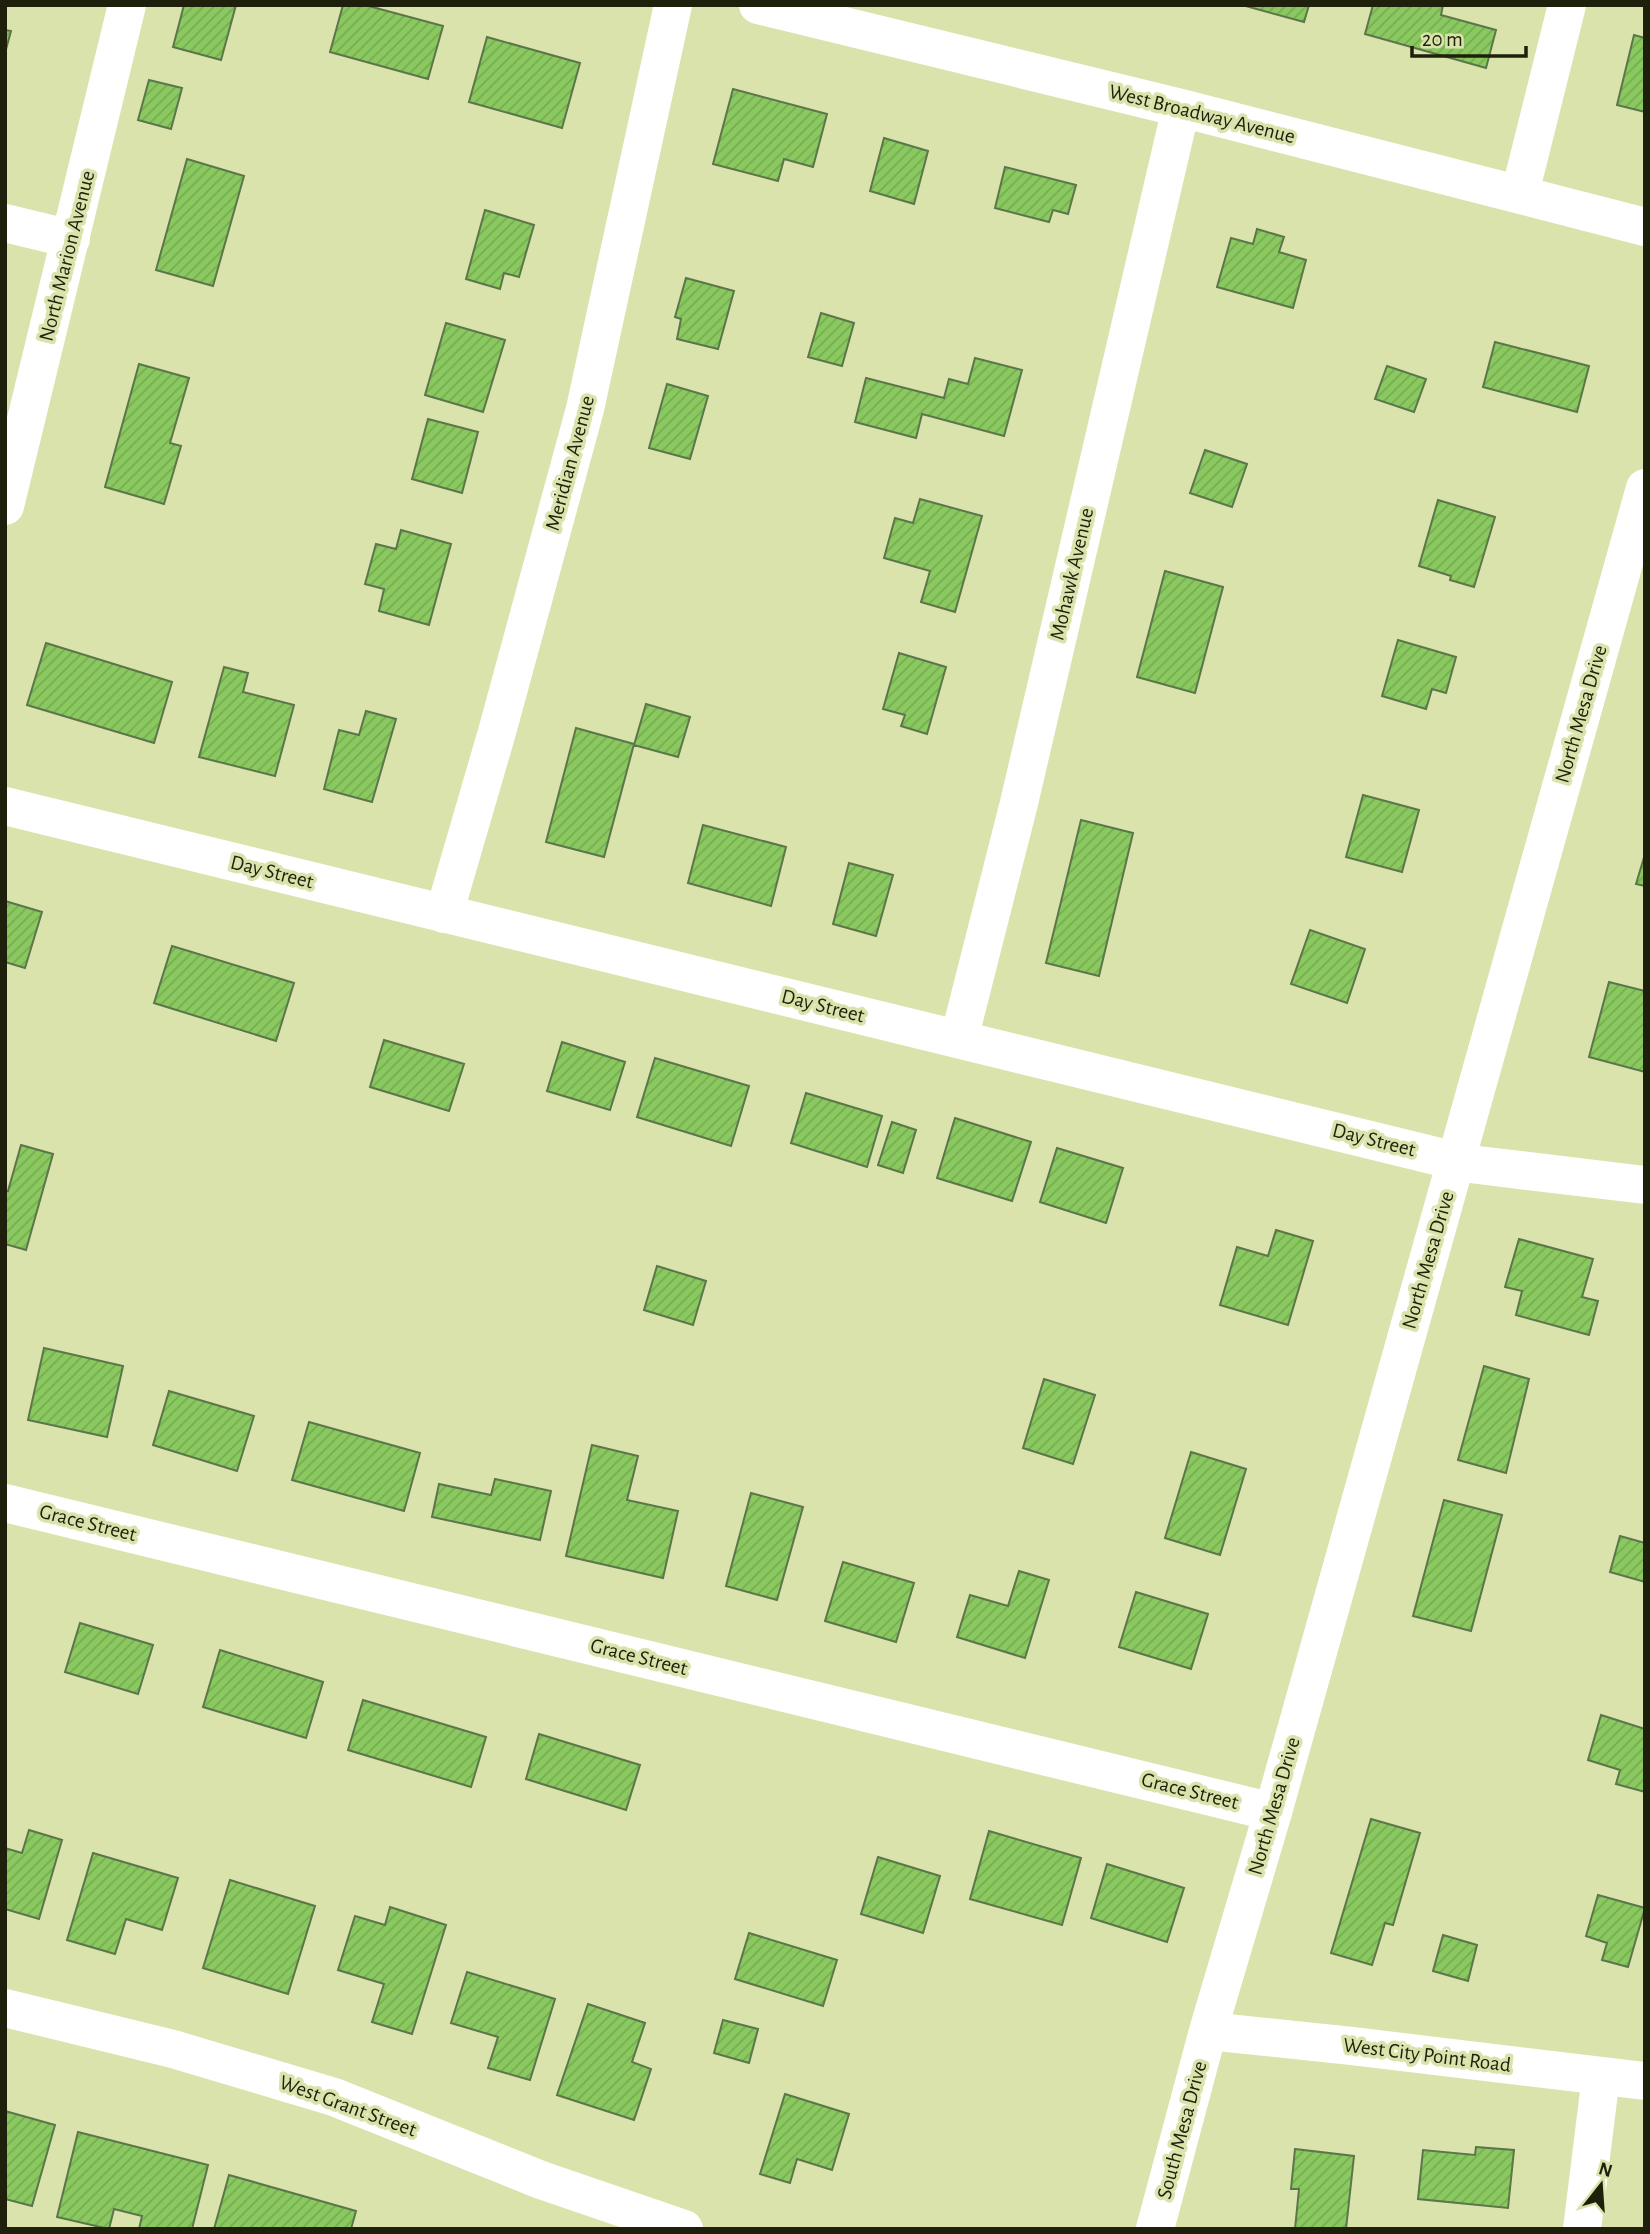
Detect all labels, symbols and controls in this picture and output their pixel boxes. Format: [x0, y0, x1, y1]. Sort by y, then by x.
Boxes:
scale bar [1412, 14, 1526, 58]
text: 20 m [1422, 29, 1463, 50]
street label: West Broadway Avenue [1107, 81, 1297, 147]
street label: North Marion Avenue [36, 168, 98, 344]
street label: Meridian Avenue [542, 393, 598, 533]
street label: Mohawk Avenue [1047, 506, 1097, 642]
street label: North Mesa Drive [1551, 643, 1611, 785]
street label: Day Street [228, 852, 316, 893]
street label: Day Street [779, 986, 867, 1027]
street label: Day Street [1330, 1120, 1418, 1161]
street label: North Mesa Drive [1398, 1189, 1458, 1331]
street label: Grace Street [37, 1501, 139, 1545]
street label: Grace Street [588, 1635, 690, 1679]
street label: North Mesa Drive [1244, 1735, 1304, 1877]
street label: Grace Street [1139, 1769, 1241, 1813]
street label: West City Point Road [1342, 2034, 1512, 2076]
street label: South Mesa Drive [1153, 2059, 1211, 2201]
street label: West Grant Street [277, 2071, 420, 2141]
north arrow [1566, 2150, 1636, 2220]
text: N [1596, 2159, 1615, 2181]

